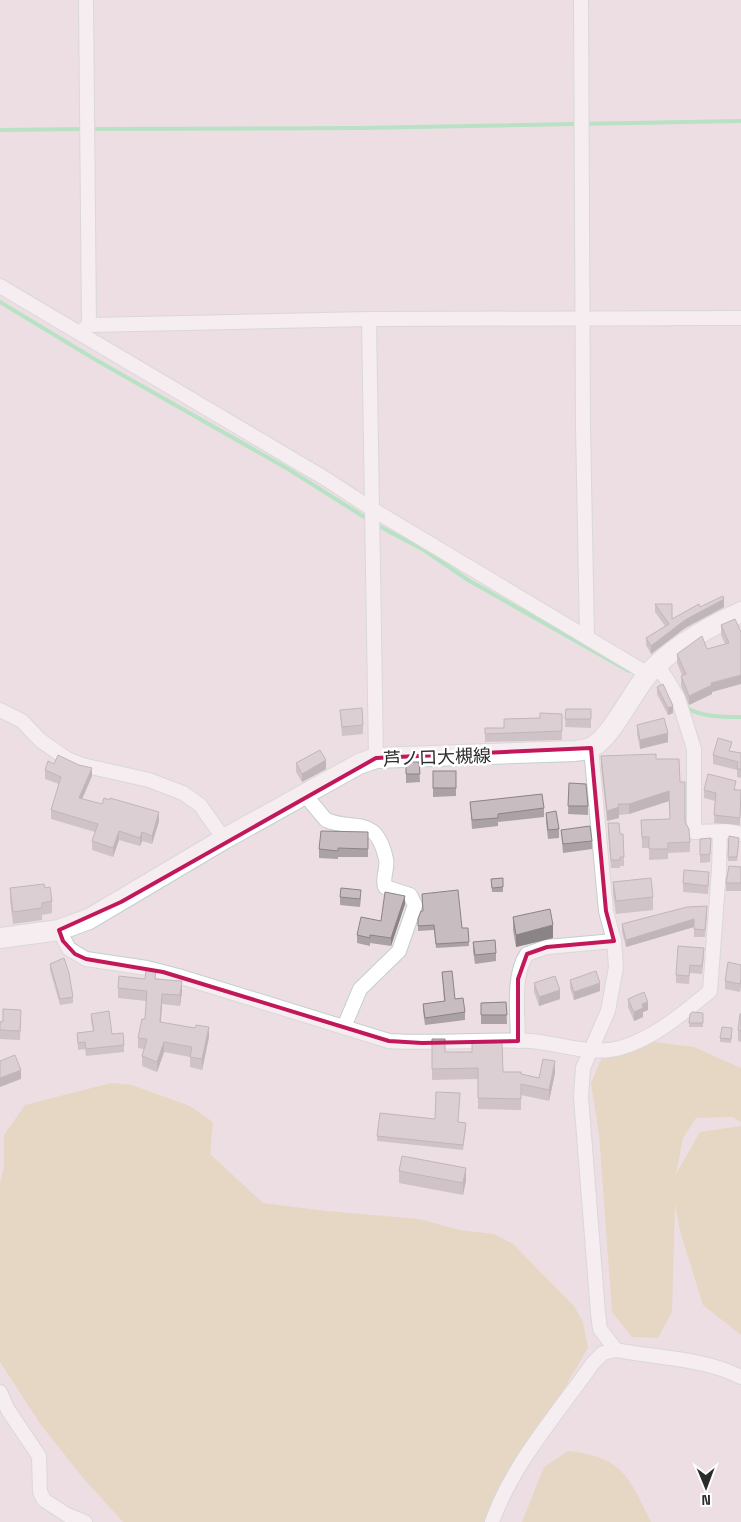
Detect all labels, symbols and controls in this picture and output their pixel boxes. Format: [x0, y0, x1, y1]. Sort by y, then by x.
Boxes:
street label: 芦ノ口大槻線 [383, 744, 491, 770]
north arrow [681, 1462, 731, 1512]
text: N [701, 1491, 711, 1509]

